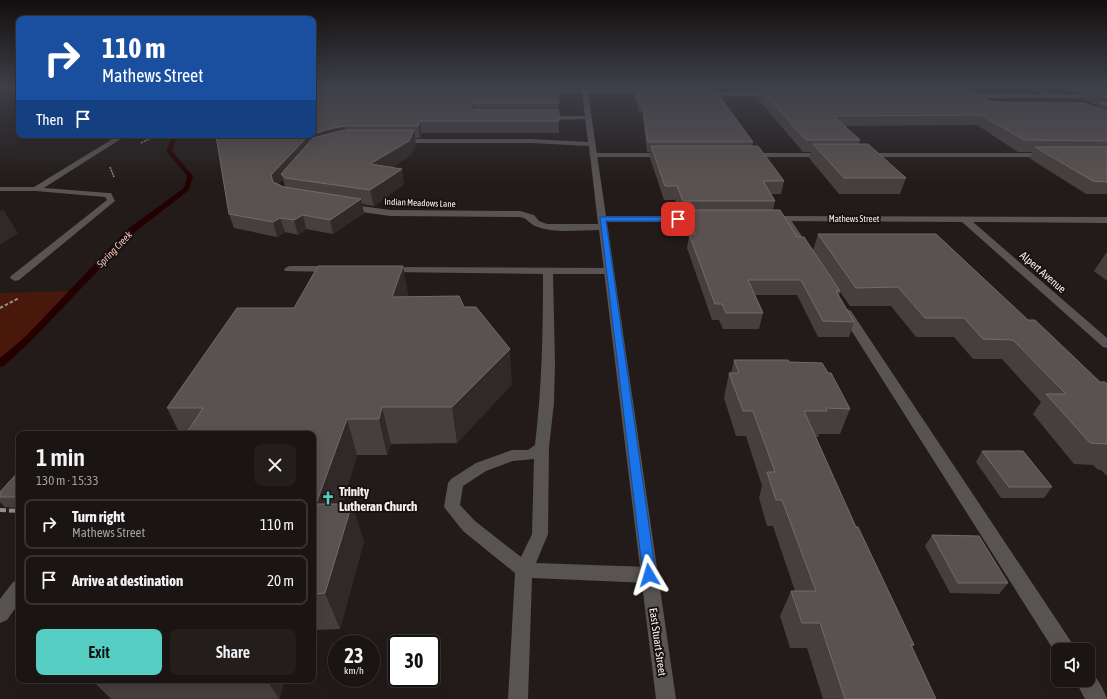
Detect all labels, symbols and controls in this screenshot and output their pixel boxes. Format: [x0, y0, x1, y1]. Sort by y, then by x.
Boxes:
icon: right [36, 32, 88, 84]
text: 110 m [102, 32, 165, 64]
text: Mathews Street [102, 65, 203, 86]
icon: arrive [72, 108, 94, 130]
text: Then [36, 111, 64, 128]
street label: Indian Meadows Lane [384, 197, 456, 209]
pin [661, 202, 695, 236]
icon: arrive [667, 208, 689, 230]
street label: Mathews Street [829, 214, 880, 224]
water label: Spring Creek [94, 229, 135, 270]
street label: Alpert Avenue [1018, 249, 1068, 295]
text: 1 min [36, 444, 85, 471]
button: close [254, 444, 296, 486]
text: 130 m · 15:33 [36, 473, 99, 488]
place label: Trinity Lutheran Church [339, 484, 417, 514]
church icon: Trinity Lutheran Church [320, 490, 336, 506]
text: Turn right [72, 508, 125, 525]
icon: right [38, 513, 60, 535]
text: 110 m [260, 516, 294, 533]
text: Mathews Street [72, 525, 145, 540]
position arrow [628, 554, 670, 596]
icon: arrive [38, 569, 60, 591]
text: Arrive at destination [72, 572, 183, 589]
text: 20 m [267, 572, 294, 589]
street label: East Stuart Street [647, 607, 669, 677]
button: Exit [36, 629, 162, 675]
button: Share [170, 629, 296, 675]
speed limit sign: 30 [388, 635, 440, 687]
map controls [1051, 643, 1095, 687]
button: sound [1051, 643, 1095, 687]
text: 23 [345, 644, 363, 667]
text: km/h [344, 665, 364, 676]

